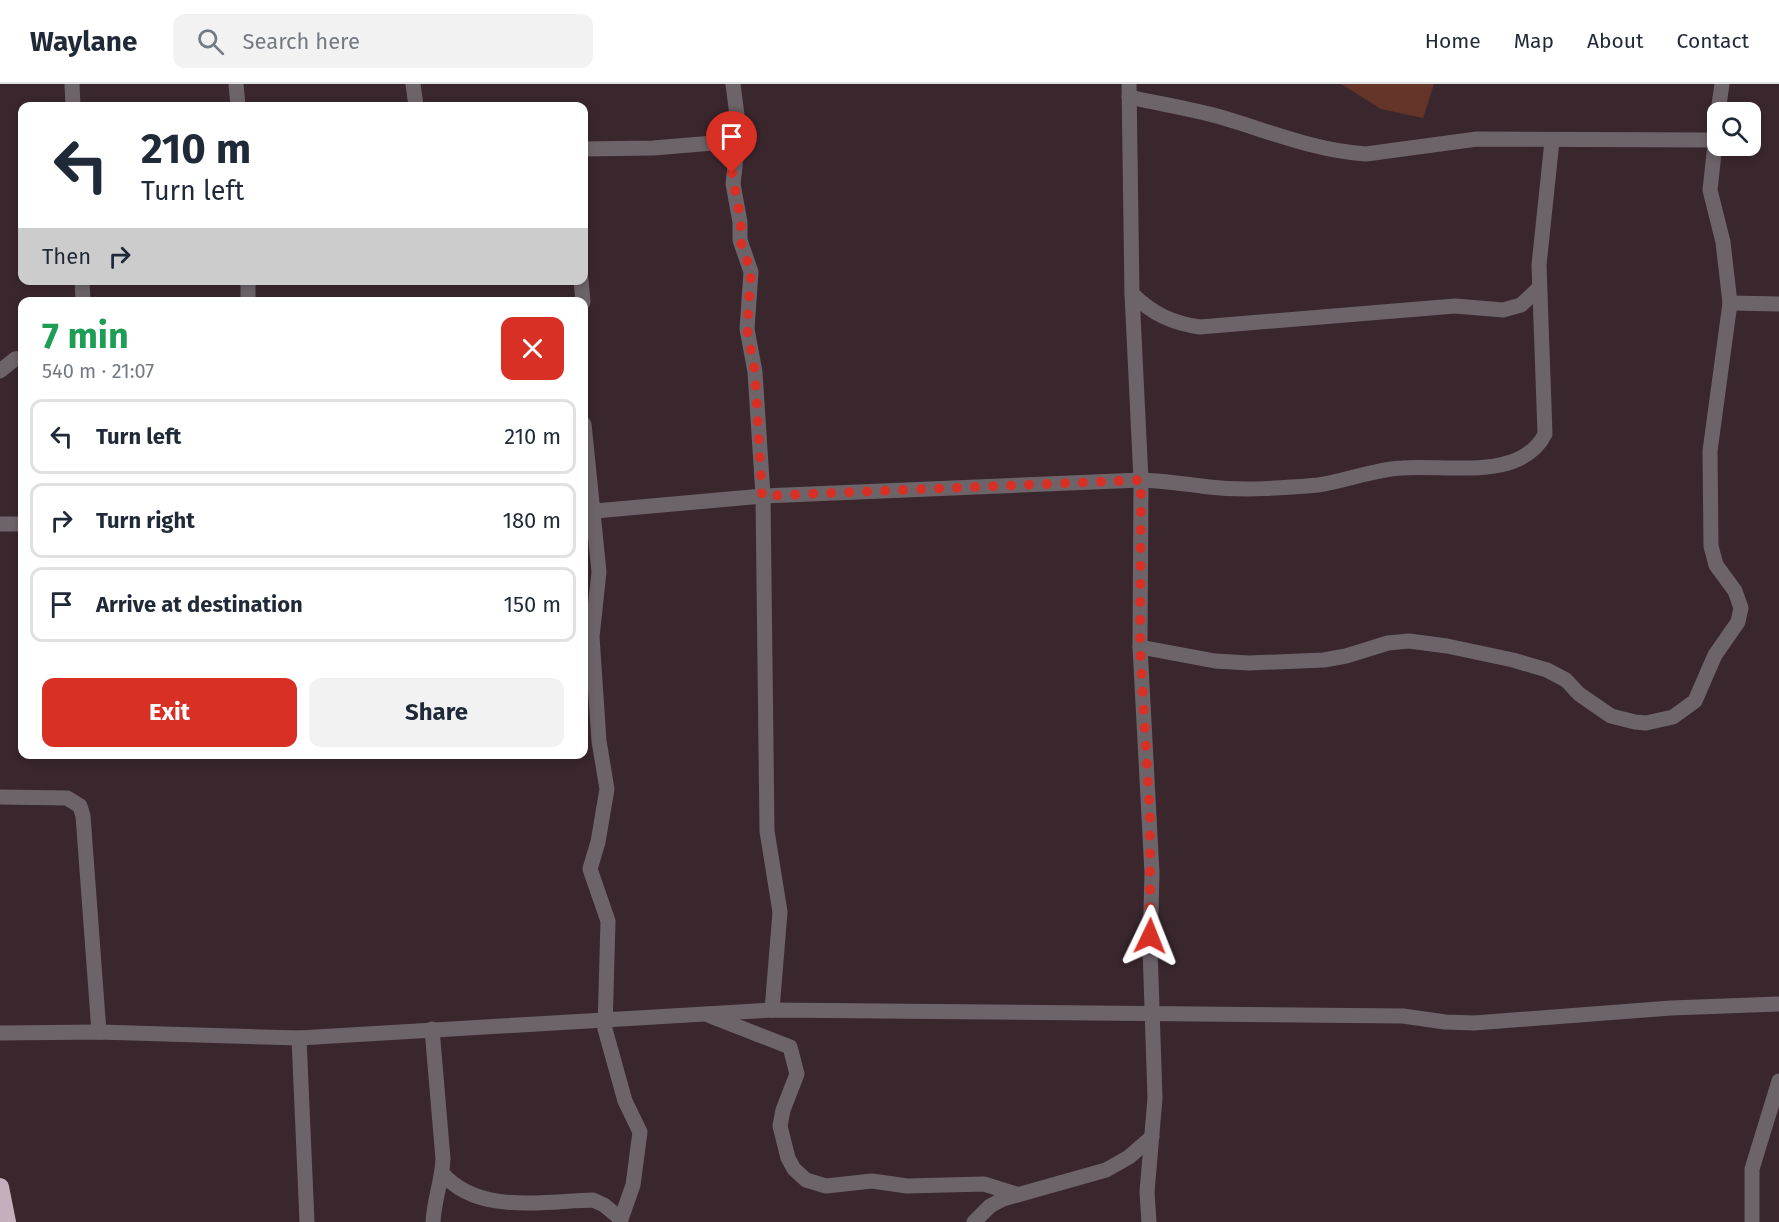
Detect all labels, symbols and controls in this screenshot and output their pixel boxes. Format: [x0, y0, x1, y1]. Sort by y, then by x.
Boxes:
search box [173, 14, 593, 68]
text: Waylane [30, 25, 137, 58]
icon: search [194, 25, 227, 58]
text: Search here [242, 28, 360, 55]
text: Home [1425, 28, 1481, 54]
text: Map [1514, 28, 1554, 54]
text: About [1587, 28, 1644, 54]
text: Contact [1677, 28, 1749, 54]
map controls [1707, 102, 1761, 156]
button: search [1707, 102, 1761, 156]
pin [706, 111, 757, 173]
icon: arrive [715, 120, 748, 153]
text: 210 m [141, 124, 251, 174]
icon: left [42, 126, 120, 204]
text: Turn left [141, 175, 244, 207]
icon: right [103, 240, 136, 273]
text: Then [42, 243, 91, 270]
text: 7 min [42, 314, 129, 358]
button: close [501, 317, 564, 380]
text: 540 m · 21:07 [42, 359, 154, 383]
icon: left [45, 420, 78, 453]
text: Turn left [96, 423, 181, 450]
text: 210 m [504, 423, 561, 450]
icon: right [45, 504, 78, 537]
text: Turn right [96, 507, 195, 534]
text: 180 m [502, 507, 561, 534]
icon: arrive [45, 588, 78, 621]
text: Arrive at destination [96, 591, 303, 618]
text: 150 m [503, 591, 561, 618]
button: Exit [42, 678, 297, 747]
button: Share [309, 678, 564, 747]
position arrow [1118, 904, 1182, 968]

